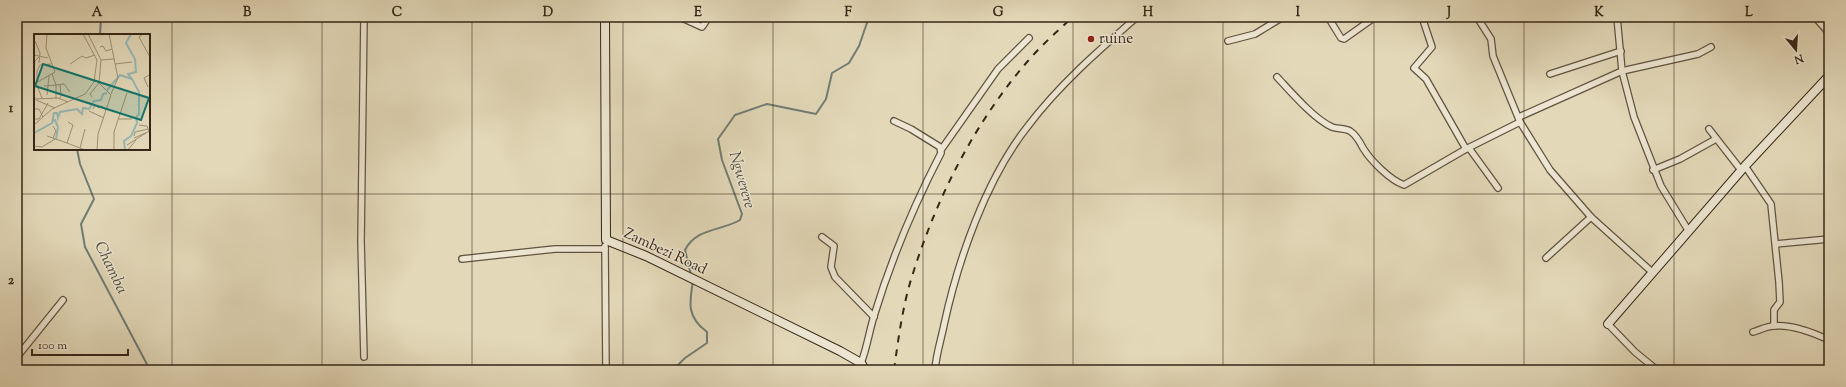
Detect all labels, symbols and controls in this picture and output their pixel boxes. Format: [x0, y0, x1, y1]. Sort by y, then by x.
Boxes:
text: A [92, 4, 103, 22]
text: B [243, 4, 252, 22]
text: C [392, 4, 402, 22]
text: D [543, 4, 553, 22]
text: E [694, 4, 702, 22]
text: F [844, 4, 852, 22]
text: G [993, 4, 1004, 22]
text: H [1143, 4, 1154, 22]
text: I [1296, 4, 1301, 22]
text: J [1446, 4, 1451, 22]
text: K [1594, 4, 1604, 22]
text: L [1745, 4, 1753, 22]
place label: ruine [1099, 29, 1133, 50]
north arrow [1776, 30, 1816, 70]
inset map [34, 34, 150, 150]
marker: ruine [1086, 34, 1096, 44]
text: N [1792, 49, 1806, 68]
text: 1 [9, 100, 14, 118]
water label: Ngwerere [722, 149, 760, 211]
street label: Zambezi Road [620, 224, 711, 281]
water label: Chamba [87, 238, 133, 298]
text: 2 [8, 272, 15, 290]
scale bar [32, 331, 128, 357]
text: 100 m [38, 337, 67, 355]

